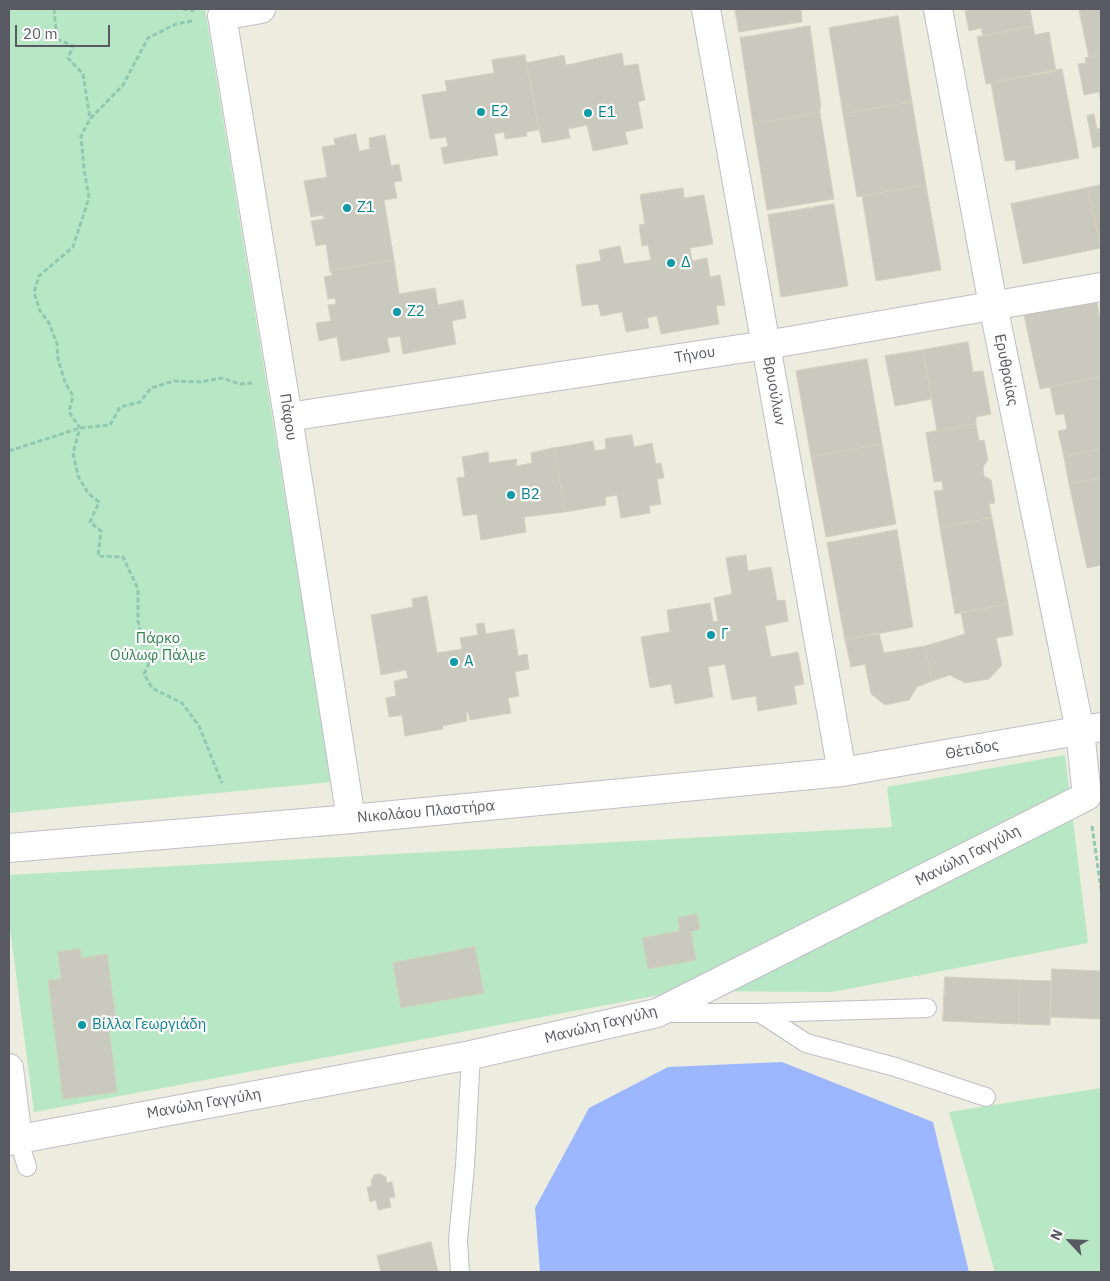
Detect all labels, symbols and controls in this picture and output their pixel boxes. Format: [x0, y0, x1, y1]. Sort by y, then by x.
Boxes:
scale bar [18, 15, 112, 47]
text: 20 m [23, 24, 58, 43]
place label: E2 [491, 103, 509, 121]
place label: E1 [598, 104, 616, 122]
marker: E2 [475, 106, 487, 118]
marker: E1 [582, 107, 594, 119]
place label: Ζ1 [357, 199, 375, 217]
marker: Ζ1 [341, 202, 353, 214]
place label: Δ [681, 254, 691, 272]
marker: Δ [665, 257, 677, 269]
place label: Ζ2 [407, 303, 425, 321]
marker: Ζ2 [391, 306, 403, 318]
street label: Ερυθραίας [990, 332, 1022, 408]
street label: Τήνου [673, 343, 717, 367]
street label: Βρυούλων [759, 355, 789, 427]
street label: Πάφου [275, 392, 301, 442]
place label: Β2 [521, 486, 540, 504]
marker: Β2 [505, 489, 517, 501]
place label: Γ [721, 626, 728, 644]
marker: Γ [705, 629, 717, 641]
park label: Πάρκο Ούλωφ Πάλμε [110, 630, 206, 665]
place label: Α [464, 653, 474, 671]
marker: Α [448, 656, 460, 668]
street label: Θέτιδος [944, 736, 1000, 764]
street label: Νικολάου Πλαστήρα [356, 797, 496, 827]
street label: Μανώλη Γαγγύλη [912, 822, 1024, 890]
street label: Μανώλη Γαγγύλη [543, 1002, 659, 1048]
place label: Βίλλα Γεωργιάδη [92, 1016, 206, 1034]
marker: Βίλλα Γεωργιάδη [76, 1019, 88, 1031]
street label: Μανώλη Γαγγύλη [146, 1085, 262, 1123]
north arrow [1045, 1216, 1095, 1266]
text: N [1046, 1226, 1067, 1243]

